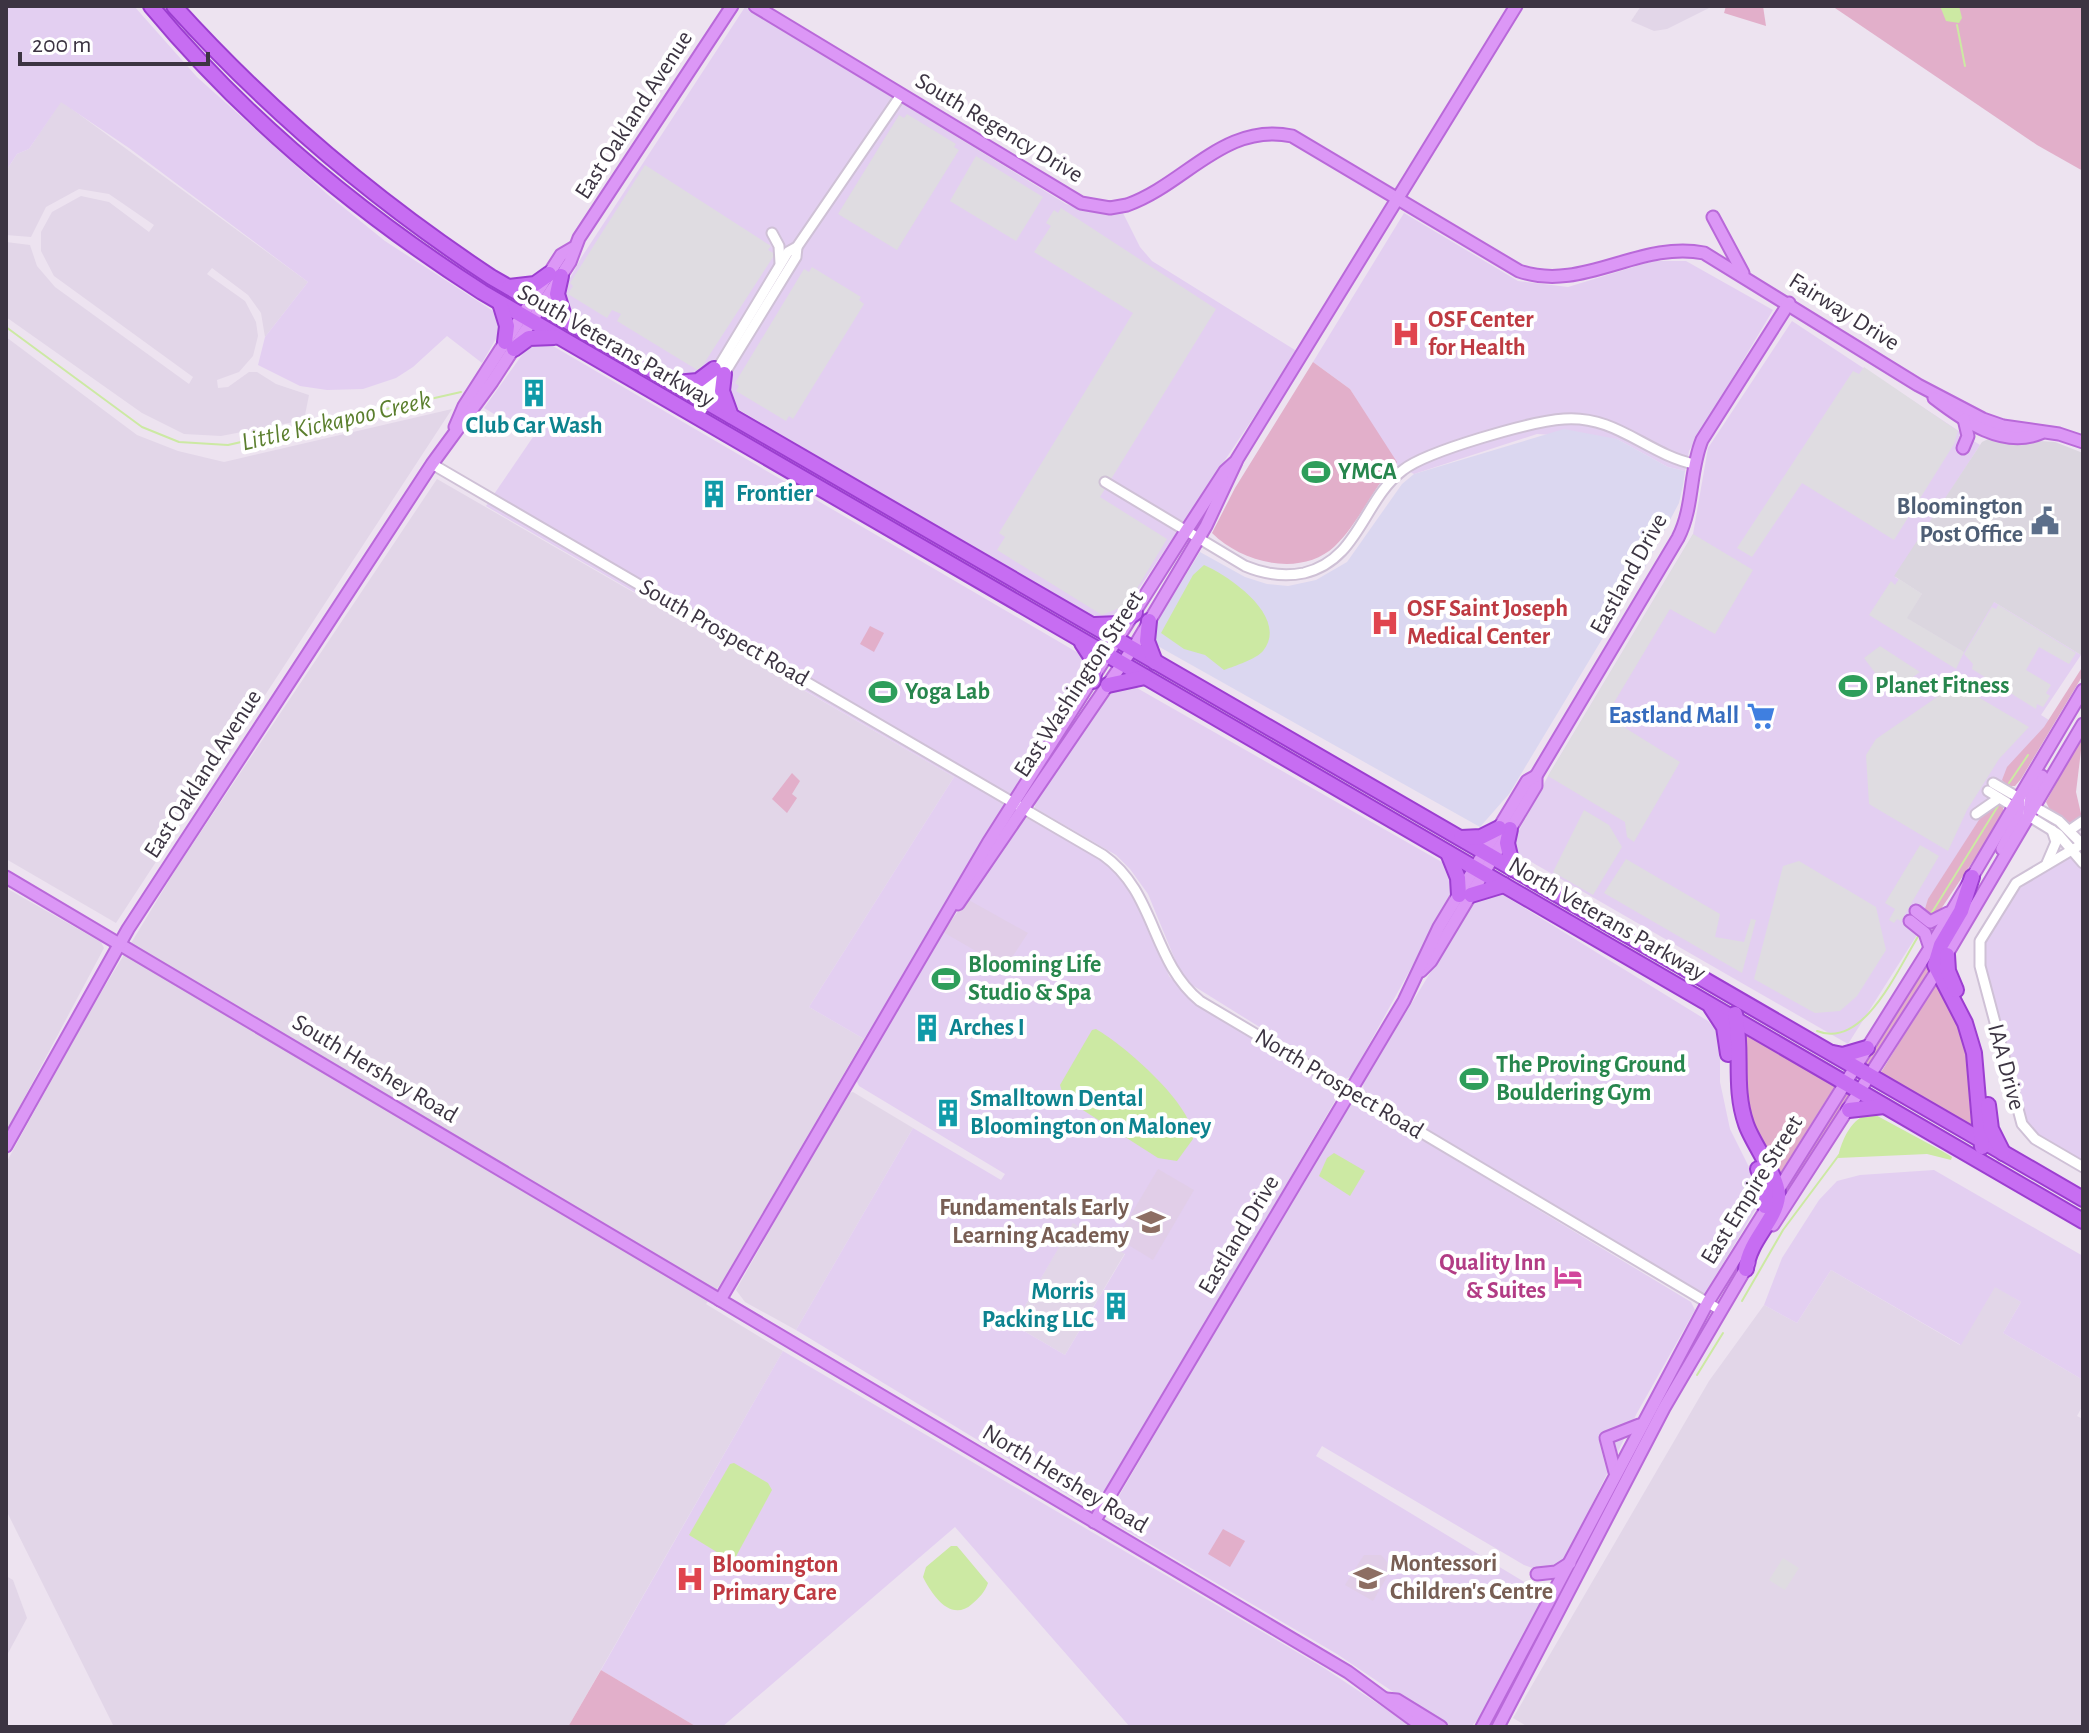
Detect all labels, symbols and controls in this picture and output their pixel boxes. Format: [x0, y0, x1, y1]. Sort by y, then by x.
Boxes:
scale bar [20, 16, 208, 66]
street label: East Oakland Avenue [571, 26, 697, 204]
text: 200 m [32, 33, 91, 57]
street label: South Regency Drive [911, 69, 1087, 187]
street label: Fairway Drive [1784, 269, 1904, 355]
street label: South Veterans Parkway [514, 280, 718, 412]
place label: OSF Center for Health [1428, 308, 1534, 360]
hospital icon: OSF Center for Health [1391, 319, 1421, 349]
building icon: Club Car Wash [519, 378, 549, 408]
water label: Little Kickapoo Creek [239, 387, 433, 455]
place label: Club Car Wash [465, 414, 603, 438]
sports icon: YMCA [1301, 457, 1331, 487]
place label: YMCA [1338, 460, 1398, 484]
building icon: Frontier [699, 479, 729, 509]
place label: Frontier [736, 482, 814, 506]
place label: Bloomington Post Office [1897, 495, 2023, 547]
public building icon: Bloomington Post Office [2030, 506, 2060, 536]
street label: Eastland Drive [1586, 510, 1672, 638]
street label: South Prospect Road [635, 575, 813, 691]
street label: East Washington Street [1010, 586, 1148, 781]
place label: OSF Saint Joseph Medical Center [1407, 597, 1568, 649]
hospital icon: OSF Saint Joseph Medical Center [1370, 608, 1400, 638]
sports icon: Planet Fitness [1838, 671, 1868, 701]
place label: Planet Fitness [1875, 674, 2010, 698]
sports icon: Yoga Lab [868, 677, 898, 707]
place label: Yoga Lab [905, 680, 990, 704]
street label: East Oakland Avenue [140, 685, 266, 863]
supermarket icon: Eastland Mall [1746, 701, 1776, 731]
place label: Eastland Mall [1609, 704, 1739, 728]
street label: North Veterans Parkway [1504, 853, 1710, 985]
place label: Blooming Life Studio & Spa [968, 953, 1101, 1005]
sports icon: Blooming Life Studio & Spa [931, 964, 961, 994]
street label: South Hershey Road [288, 1010, 462, 1128]
building icon: Arches I [912, 1013, 942, 1043]
place label: Arches I [949, 1016, 1025, 1040]
street label: IAA Drive [1983, 1021, 2029, 1113]
street label: North Prospect Road [1251, 1024, 1427, 1144]
place label: The Proving Ground Bouldering Gym [1496, 1053, 1686, 1105]
sports icon: The Proving Ground Bouldering Gym [1459, 1064, 1489, 1094]
place label: Smalltown Dental Bloomington on Maloney [970, 1087, 1212, 1139]
building icon: Smalltown Dental Bloomington on Maloney [933, 1098, 963, 1128]
street label: East Empire Street [1697, 1111, 1808, 1269]
street label: Eastland Drive [1194, 1171, 1284, 1299]
place label: Fundamentals Early Learning Academy [939, 1196, 1129, 1248]
school or university icon: Fundamentals Early Learning Academy [1136, 1207, 1166, 1237]
place label: Quality Inn & Suites [1439, 1251, 1546, 1303]
hotel icon: Quality Inn & Suites [1553, 1262, 1583, 1292]
place label: Morris Packing LLC [982, 1280, 1095, 1332]
building icon: Morris Packing LLC [1101, 1291, 1131, 1321]
street label: North Hershey Road [978, 1420, 1152, 1538]
place label: Montessori Children's Centre [1390, 1552, 1553, 1604]
place label: Bloomington Primary Care [712, 1553, 838, 1605]
school or university icon: Montessori Children's Centre [1353, 1563, 1383, 1593]
hospital icon: Bloomington Primary Care [675, 1564, 705, 1594]

